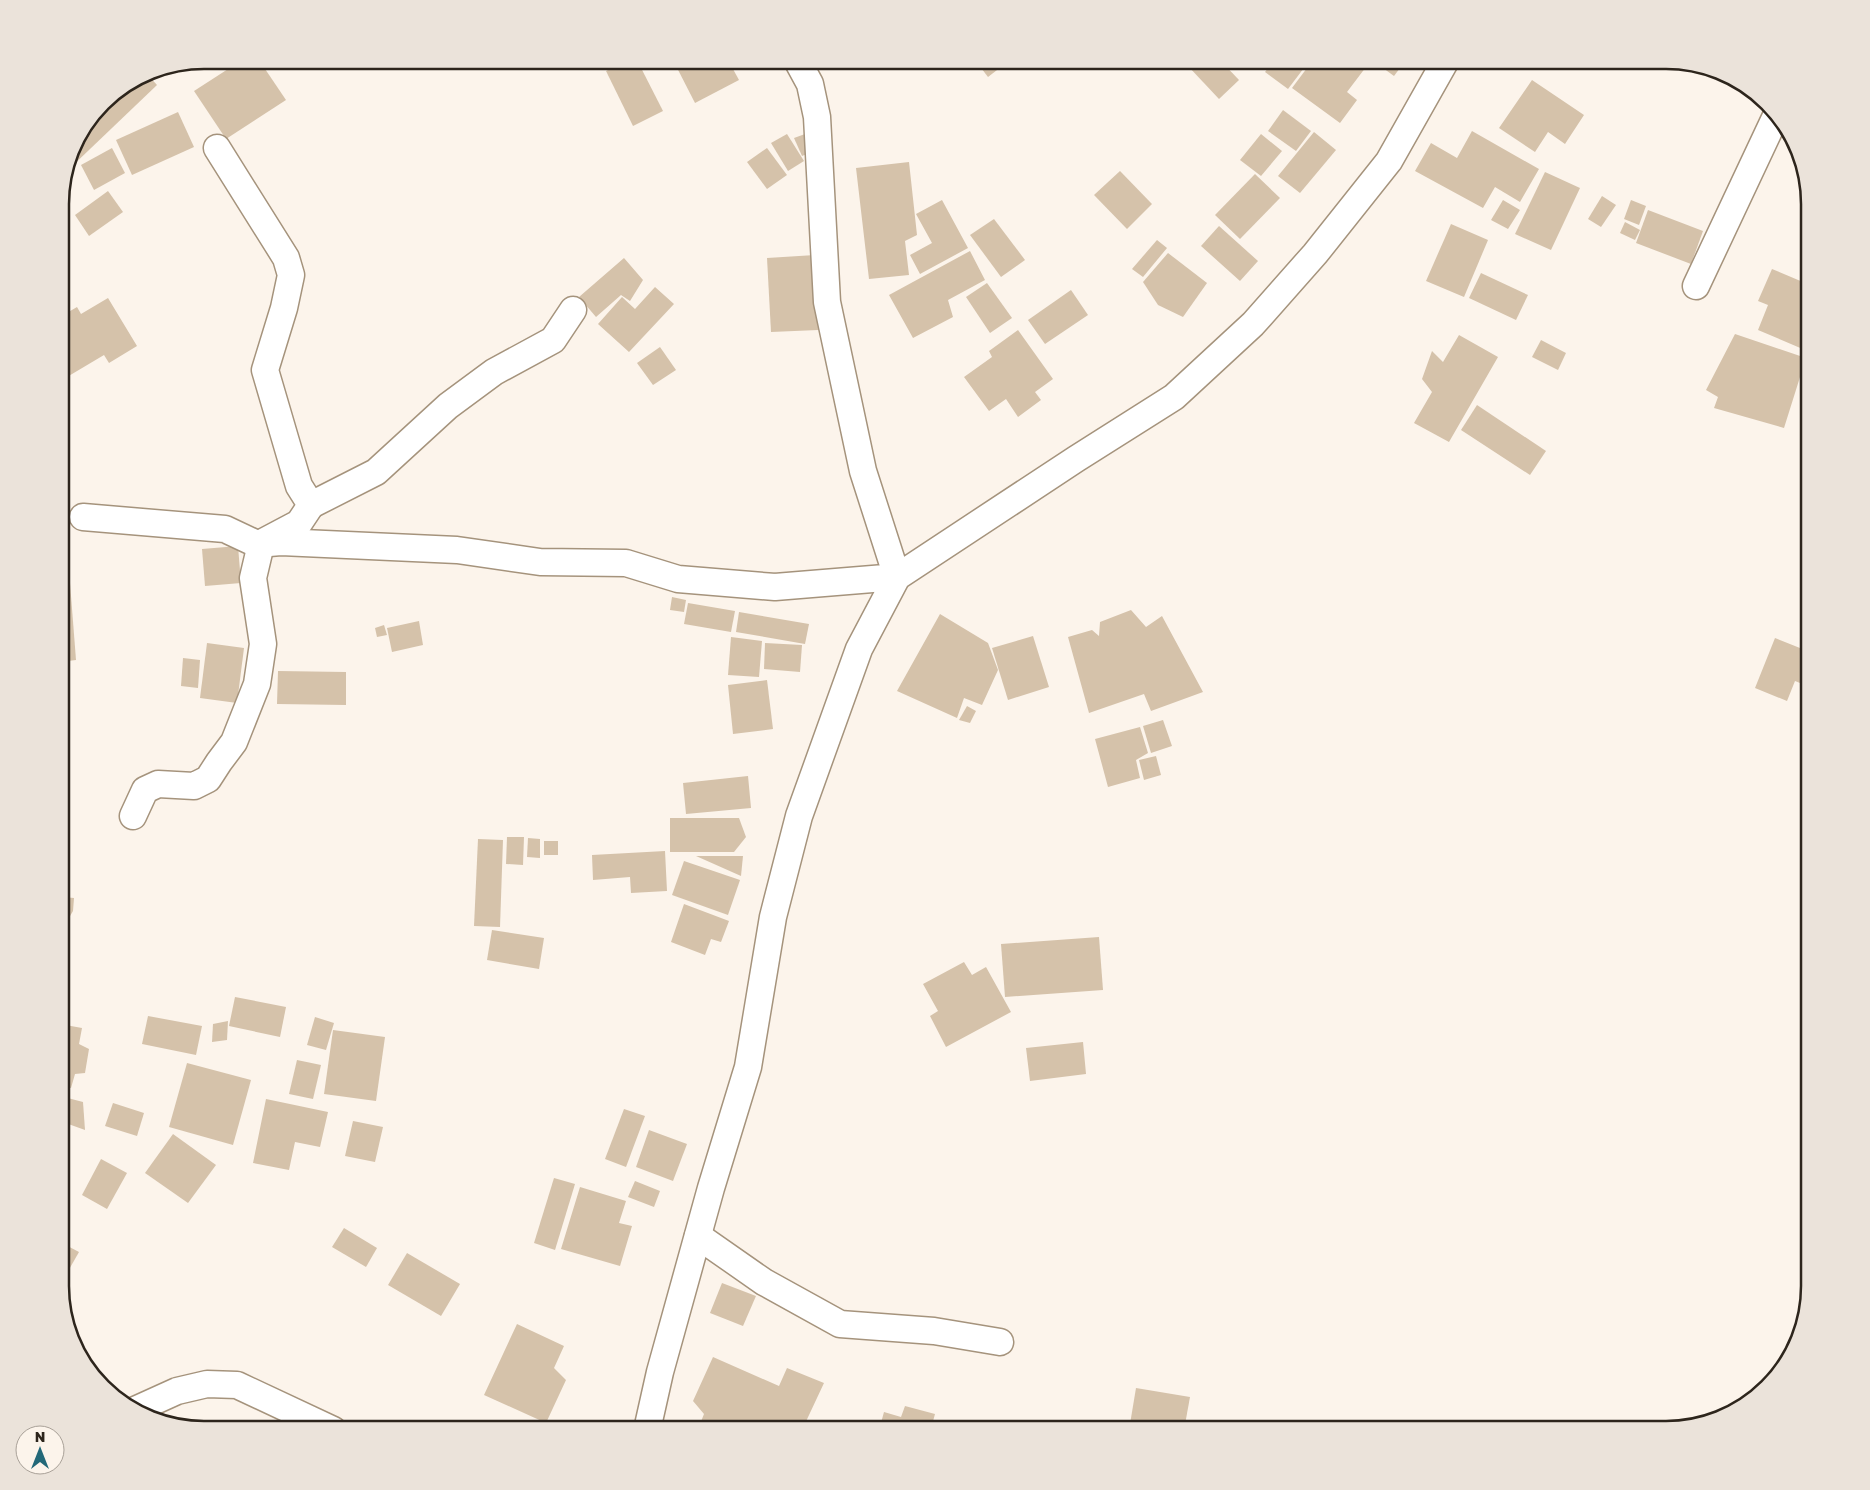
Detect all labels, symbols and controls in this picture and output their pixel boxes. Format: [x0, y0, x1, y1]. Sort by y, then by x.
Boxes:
north arrow [15, 1425, 65, 1475]
text: N [35, 1428, 45, 1445]

